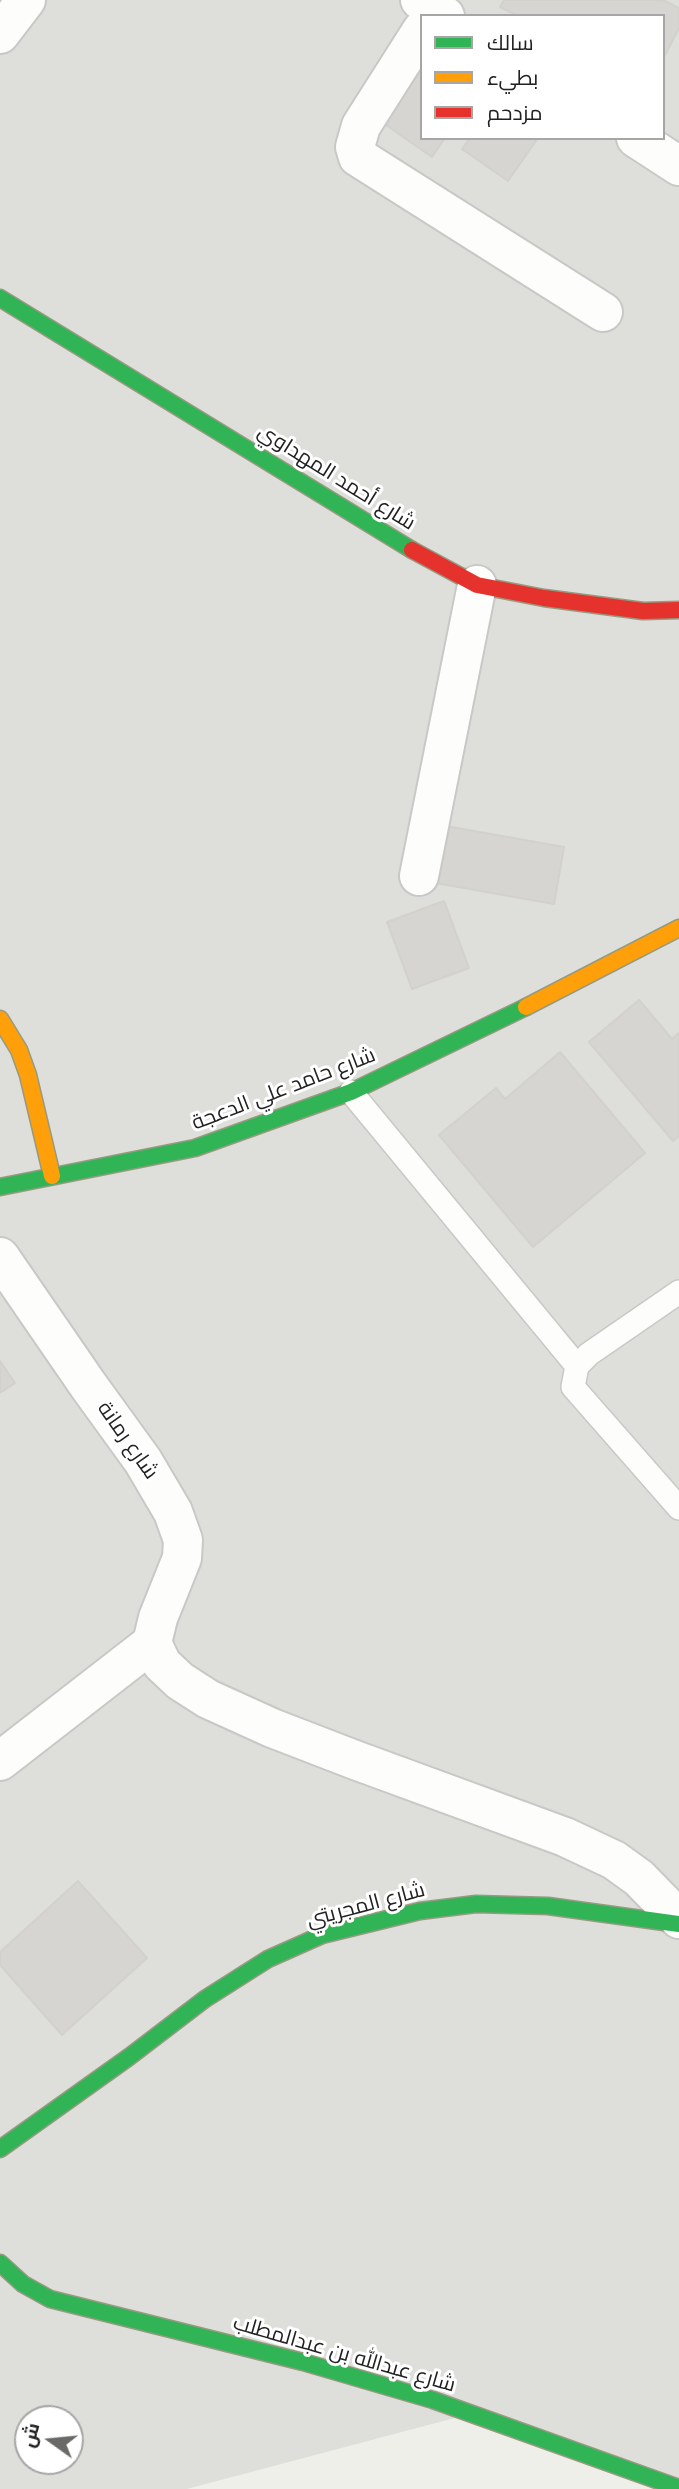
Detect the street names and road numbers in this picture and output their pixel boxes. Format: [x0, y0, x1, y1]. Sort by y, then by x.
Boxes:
street label: شارع أحمد المهداوي [252, 419, 420, 537]
street label: شارع حامد علي الدعجة [189, 1043, 379, 1137]
street label: شارع رمانة [91, 1397, 163, 1485]
street label: شارع المجريتي [304, 1878, 428, 1934]
street label: شارع عبدالله بن عبدالمطلب [230, 2311, 458, 2399]

